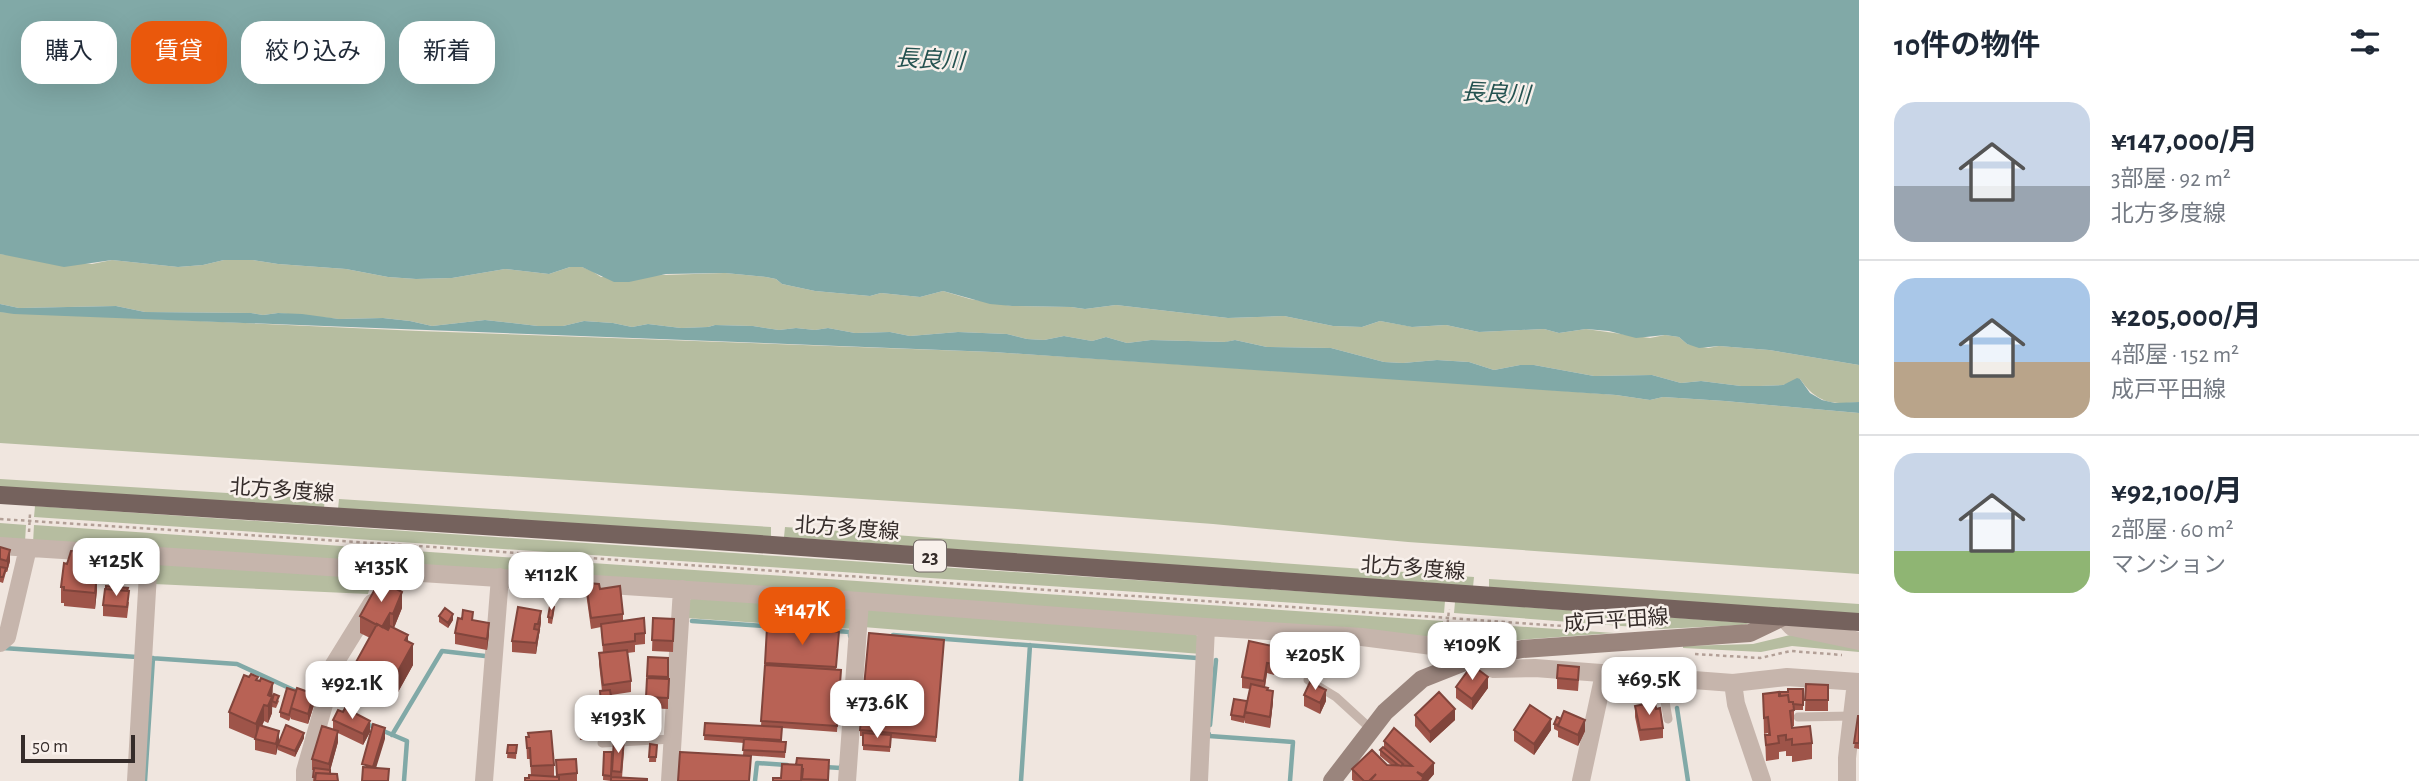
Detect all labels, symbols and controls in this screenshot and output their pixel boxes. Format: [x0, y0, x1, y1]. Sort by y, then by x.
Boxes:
chip: 購入 [21, 21, 117, 84]
chip: 賃貸 [131, 21, 227, 84]
chip: 絞り込み [241, 21, 385, 84]
chip: 新着 [399, 21, 495, 84]
icon: filters [2346, 23, 2384, 61]
text: 10件の物件 [1894, 31, 2040, 61]
water label: 長良川 [895, 45, 968, 74]
water label: 長良川 [1461, 79, 1534, 108]
text: ¥147,000/月 [2111, 126, 2258, 156]
icon: home [1950, 130, 2034, 214]
text: 3部屋 · 92 m² [2111, 168, 2231, 191]
text: 北方多度線 [2111, 203, 2226, 226]
text: ¥205,000/月 [2111, 302, 2262, 332]
icon: home [1950, 306, 2034, 390]
text: 4部屋 · 152 m² [2111, 344, 2239, 367]
text: 成戸平田線 [2111, 379, 2226, 402]
street label: 北方多度線 [229, 475, 335, 505]
text: ¥92,100/月 [2111, 477, 2243, 507]
icon: home [1950, 481, 2034, 565]
street label: 北方多度線 [794, 513, 900, 543]
text: 2部屋 · 60 m² [2111, 519, 2234, 542]
pin: ¥125K [67, 538, 165, 598]
road number: 23 [914, 540, 946, 572]
pin: ¥135K [332, 544, 430, 604]
text: ¥125K [89, 549, 143, 572]
pin: ¥112K [502, 552, 600, 612]
street label: 北方多度線 [1360, 553, 1466, 583]
text: マンション [2111, 554, 2226, 577]
text: ¥135K [354, 555, 408, 578]
text: ¥112K [525, 563, 577, 586]
pin: ¥147K [753, 588, 851, 647]
text: ¥147K [774, 598, 830, 621]
street label: 成戸平田線 [1563, 605, 1669, 635]
pin: ¥109K [1423, 622, 1521, 682]
pin: ¥205K [1266, 632, 1364, 692]
text: ¥109K [1444, 633, 1500, 656]
text: ¥205K [1286, 643, 1344, 666]
pin: ¥69.5K [1592, 658, 1706, 717]
pin: ¥92.1K [295, 662, 409, 721]
text: ¥69.5K [1618, 668, 1680, 691]
text: ¥92.1K [321, 672, 383, 695]
pin: ¥73.6K [820, 680, 934, 740]
text: ¥73.6K [846, 691, 908, 714]
pin: ¥193K [569, 696, 667, 755]
text: ¥193K [591, 706, 645, 729]
scale bar [21, 732, 135, 764]
text: 50 m [32, 737, 68, 756]

